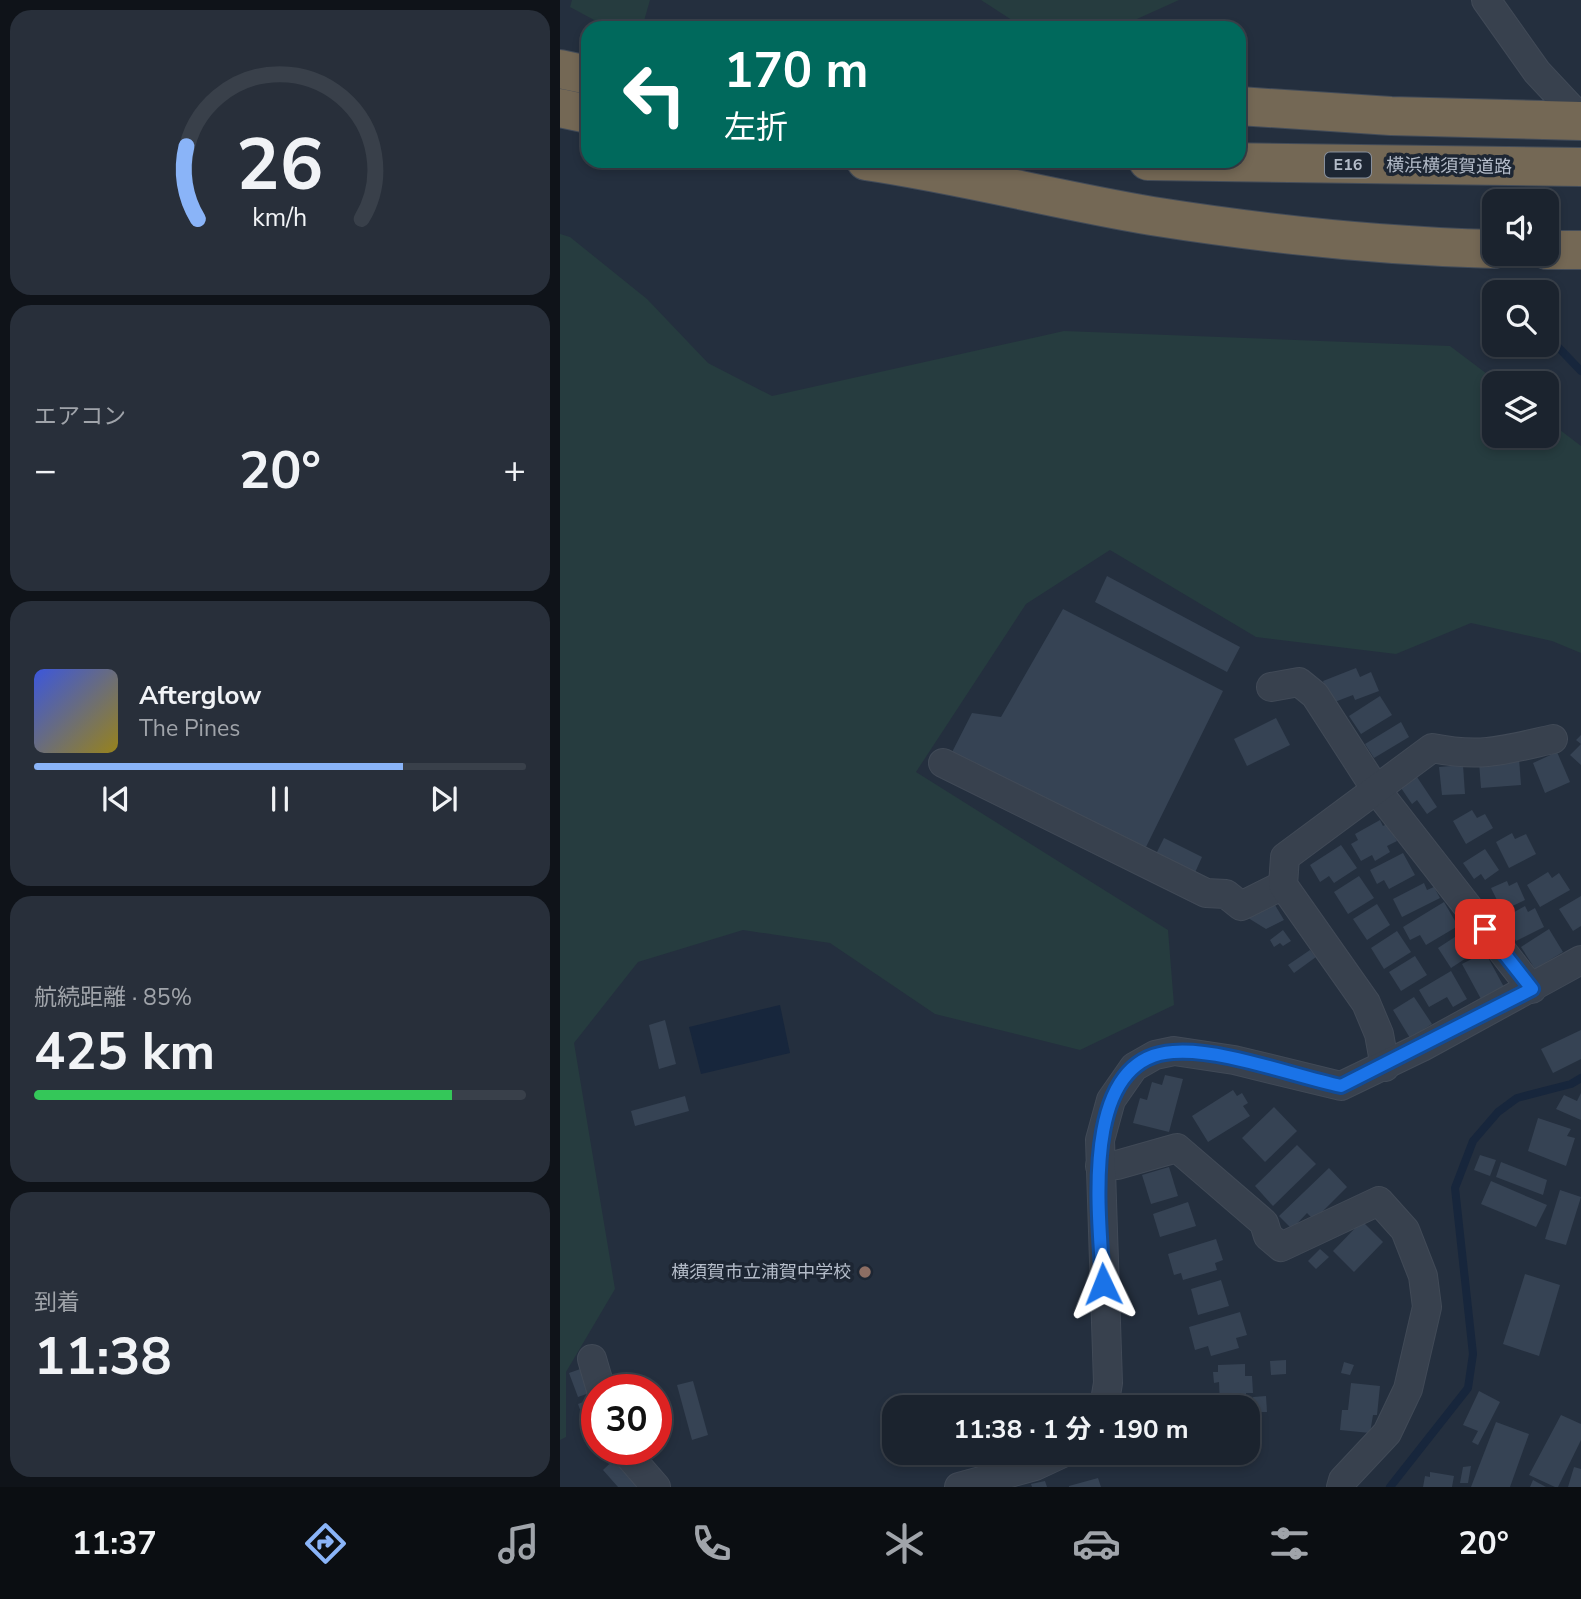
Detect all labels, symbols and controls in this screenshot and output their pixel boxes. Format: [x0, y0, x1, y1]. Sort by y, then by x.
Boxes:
text: 170 m [724, 37, 868, 104]
icon: left [609, 49, 700, 140]
text: 左折 [724, 106, 788, 149]
text: 26 [236, 115, 324, 215]
road number: E16 [1325, 153, 1371, 178]
street label: 横浜横須賀道路 [1386, 153, 1512, 179]
map controls [1482, 189, 1559, 448]
button: sound [1482, 189, 1559, 266]
text: km/h [252, 201, 308, 235]
button: search [1482, 280, 1559, 357]
button: layers [1482, 371, 1559, 448]
text: エアコン [34, 401, 126, 432]
text: 20° [239, 435, 321, 506]
text: − [34, 445, 57, 496]
text: + [503, 445, 526, 496]
text: Afterglow [139, 678, 262, 713]
text: The Pines [139, 713, 240, 744]
icon: previous [97, 780, 135, 818]
icon: pause [261, 780, 299, 818]
icon: next [425, 780, 463, 818]
pin [1455, 899, 1515, 959]
icon: arrive [1466, 910, 1504, 948]
text: 航続距離 · 85% [34, 982, 192, 1013]
text: 425 km [34, 1016, 215, 1087]
position arrow [1066, 1247, 1140, 1321]
place label: 横須賀市立浦賀中学校 [671, 1260, 851, 1284]
marker: 横須賀市立浦賀中学校 [857, 1264, 873, 1280]
text: 到着 [34, 1287, 80, 1318]
text: 11:38 [34, 1321, 172, 1392]
speed limit sign: 30 [581, 1374, 672, 1465]
text: 11:38 · 1 分 · 190 m [953, 1412, 1189, 1447]
icon: directions [301, 1519, 350, 1568]
icon: music [494, 1519, 543, 1568]
icon: phone [687, 1519, 736, 1568]
icon: climate [880, 1519, 929, 1568]
icon: car [1072, 1519, 1121, 1568]
icon: filters [1265, 1519, 1314, 1568]
text: 11:37 [72, 1522, 157, 1565]
text: 20° [1458, 1522, 1509, 1565]

